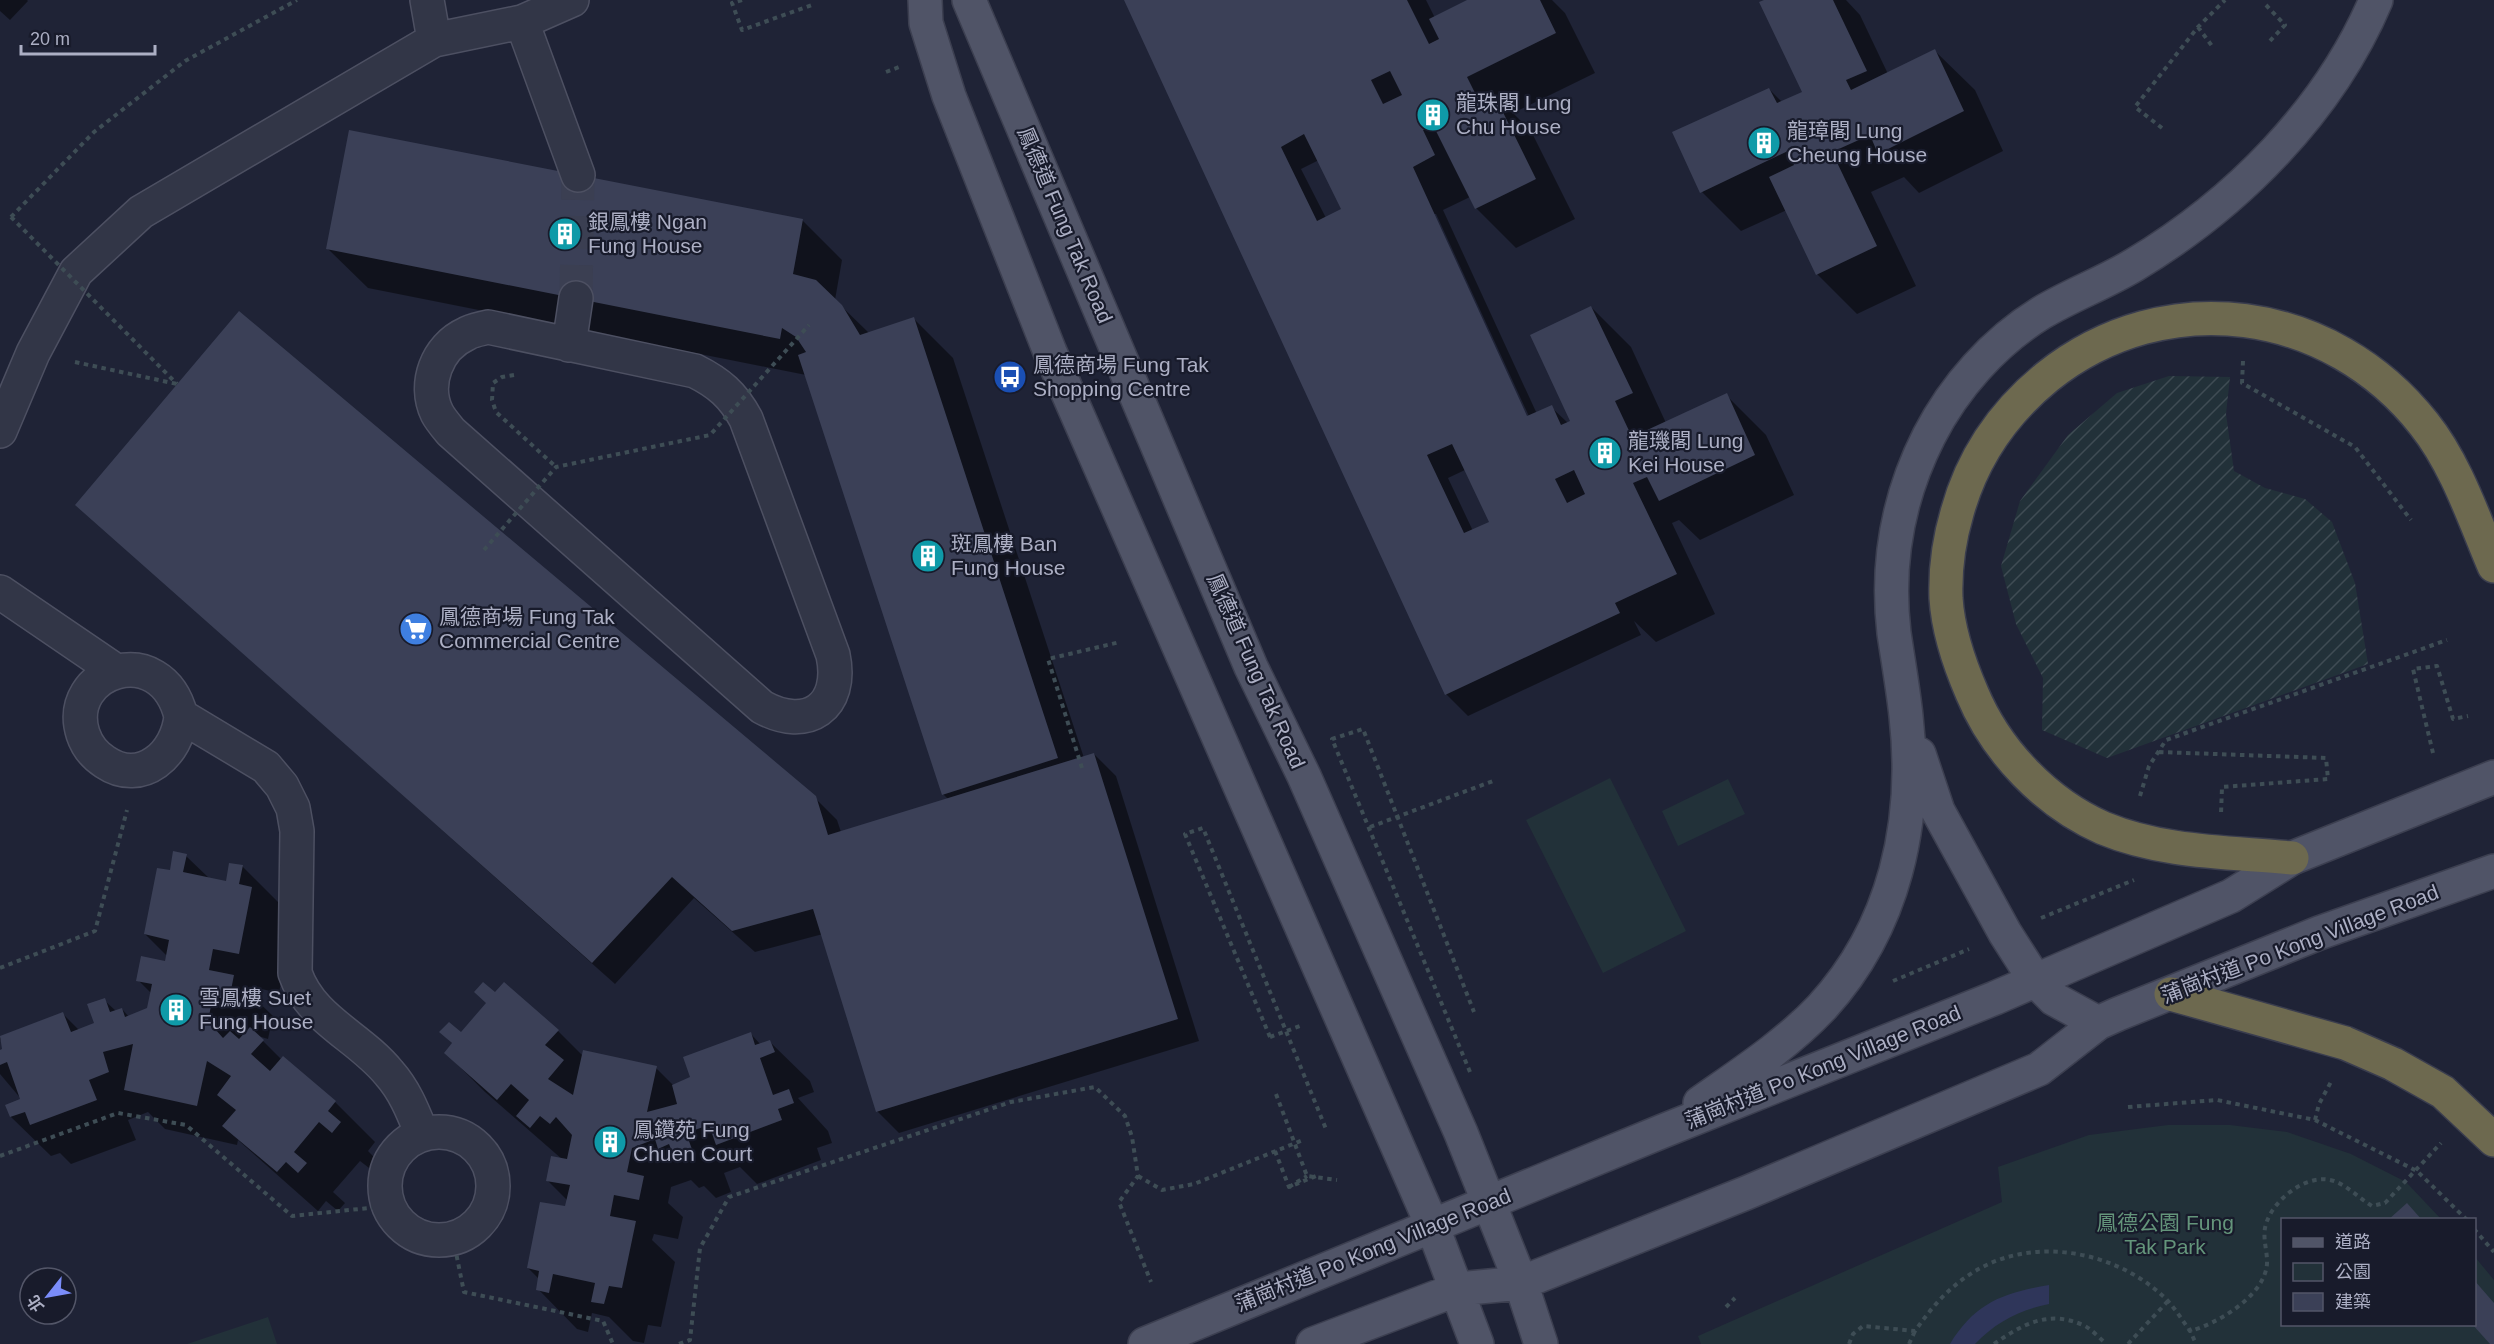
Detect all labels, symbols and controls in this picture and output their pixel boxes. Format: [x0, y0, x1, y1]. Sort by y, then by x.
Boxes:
scale bar [21, 18, 154, 56]
text: 20 m [30, 29, 70, 49]
place label: 龍珠閣 Lung Chu House [1456, 91, 1572, 138]
building icon: 龍珠閣 Lung Chu House [1415, 97, 1451, 133]
place label: 龍璋閣 Lung Cheung House [1787, 119, 1927, 166]
street label: 鳳德道 Fung Tak Road [1014, 123, 1117, 326]
building icon: 龍璋閣 Lung Cheung House [1746, 125, 1782, 161]
place label: 銀鳳樓 Ngan Fung House [588, 210, 707, 257]
building icon: 銀鳳樓 Ngan Fung House [547, 216, 583, 252]
place label: 鳳德商場 Fung Tak Shopping Centre [1033, 353, 1209, 400]
bus stop icon: 鳳德商場 Fung Tak Shopping Centre [992, 359, 1028, 395]
place label: 龍璣閣 Lung Kei House [1628, 429, 1744, 476]
building icon: 龍璣閣 Lung Kei House [1587, 435, 1623, 471]
place label: 斑鳳樓 Ban Fung House [951, 532, 1065, 579]
building icon: 斑鳳樓 Ban Fung House [910, 538, 946, 574]
street label: 鳳德道 Fung Tak Road [1203, 570, 1310, 772]
place label: 鳳德商場 Fung Tak Commercial Centre [439, 605, 620, 652]
supermarket icon: 鳳德商場 Fung Tak Commercial Centre [398, 611, 434, 647]
street label: 蒲崗村道 Po Kong Village Road [2158, 880, 2442, 1007]
place label: 雪鳳樓 Suet Fung House [199, 986, 313, 1033]
building icon: 雪鳳樓 Suet Fung House [158, 992, 194, 1028]
street label: 蒲崗村道 Po Kong Village Road [1682, 1001, 1964, 1132]
place label: 鳳鑽苑 Fung Chuen Court [633, 1118, 752, 1165]
building icon: 鳳鑽苑 Fung Chuen Court [592, 1124, 628, 1160]
street label: 蒲崗村道 Po Kong Village Road [1232, 1184, 1514, 1315]
park label: 鳳德公園 Fung Tak Park [2096, 1211, 2234, 1258]
legend [2281, 1218, 2476, 1326]
text: 道路 [2335, 1232, 2371, 1252]
text: 公園 [2335, 1262, 2371, 1282]
north arrow [18, 1266, 78, 1326]
text: 北 [24, 1292, 47, 1315]
text: 建築 [2335, 1292, 2371, 1312]

